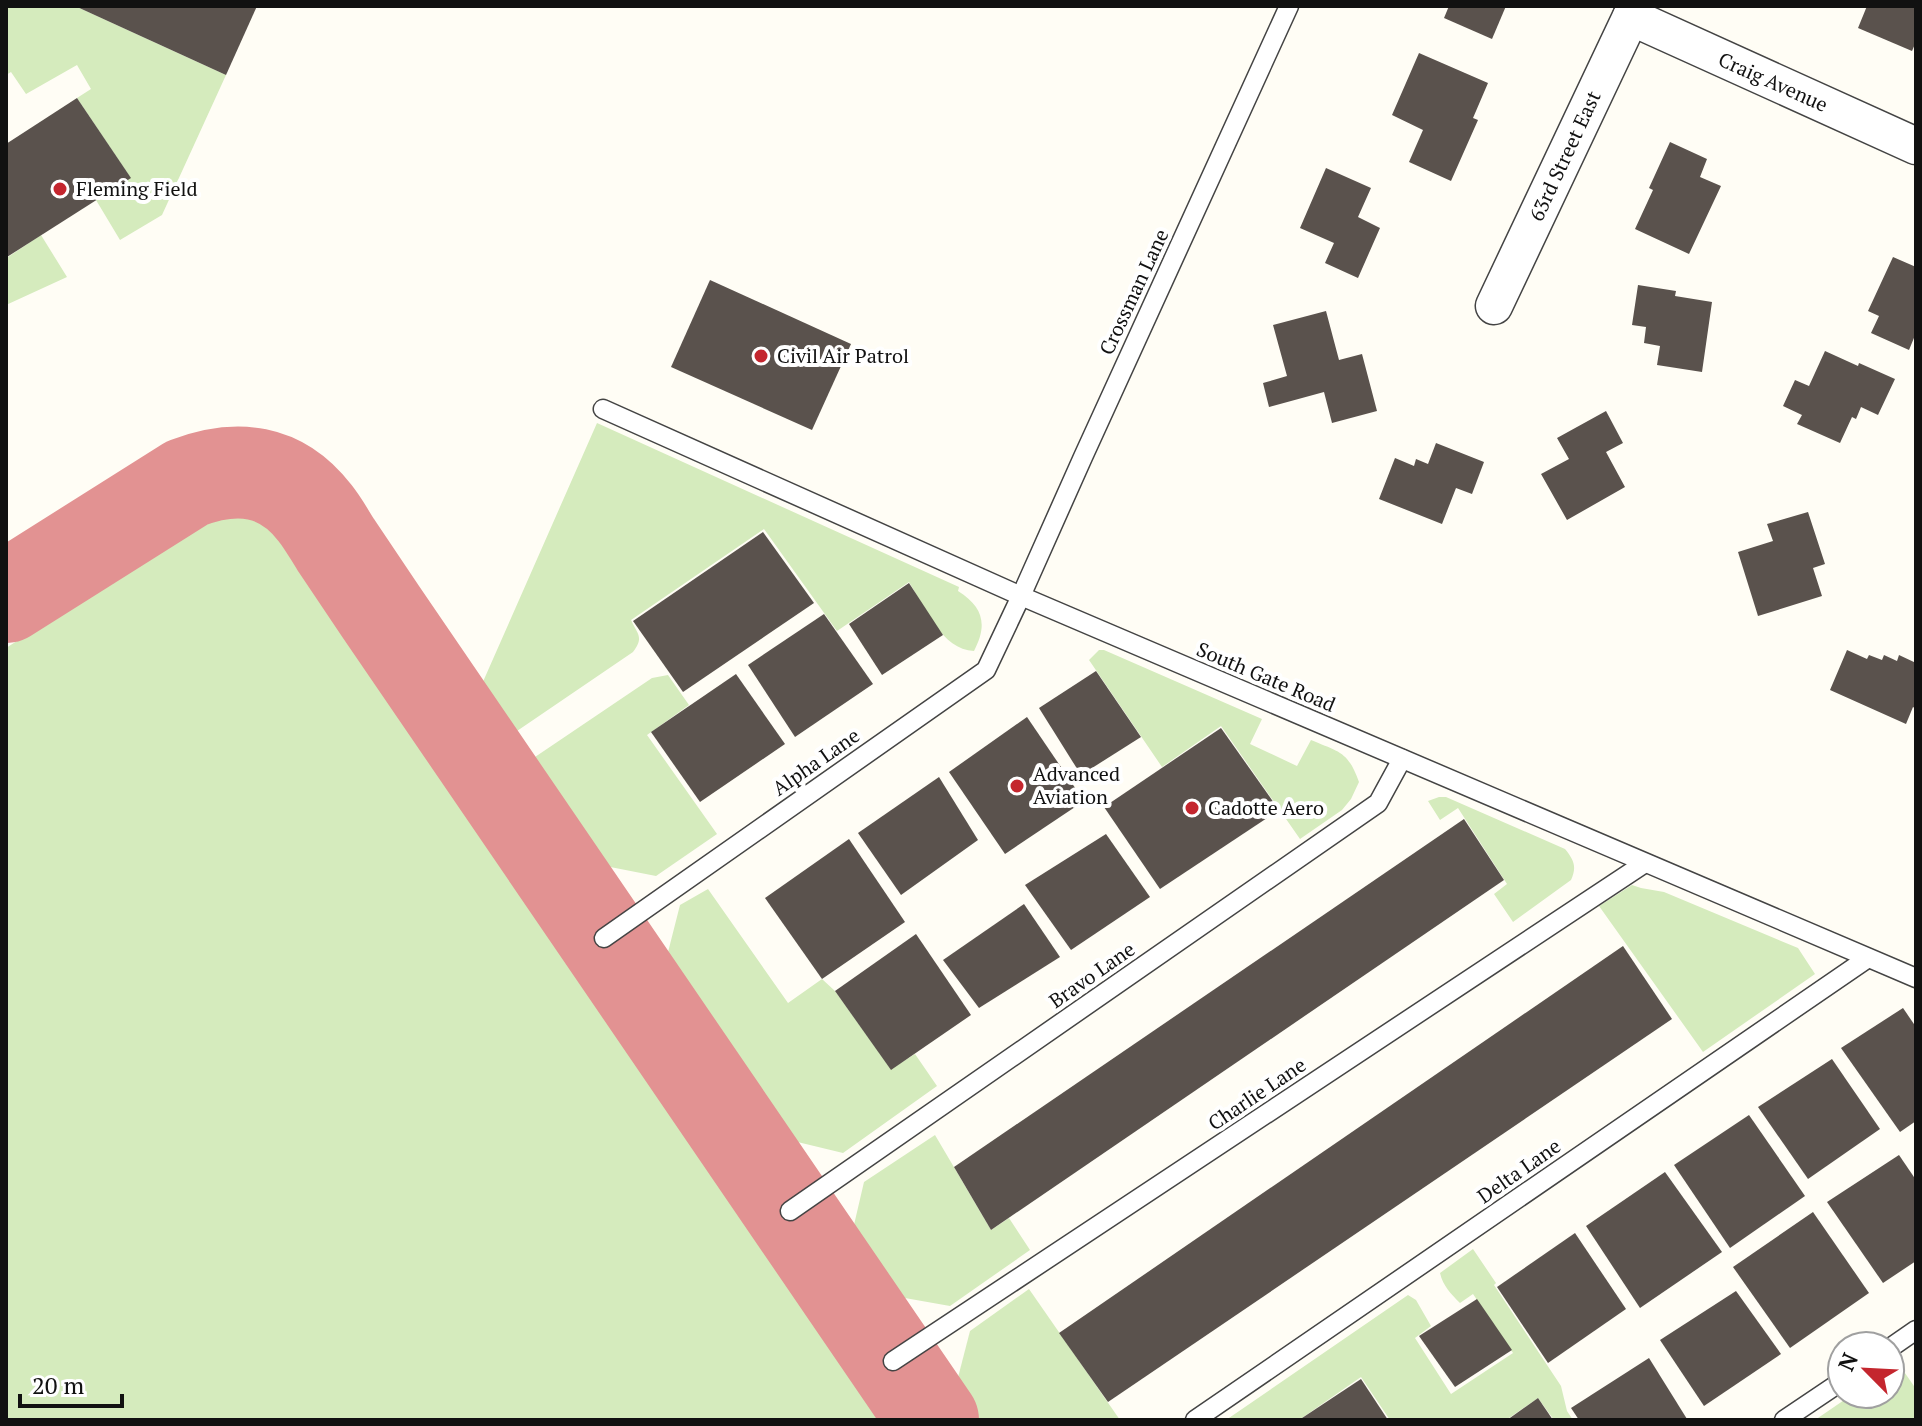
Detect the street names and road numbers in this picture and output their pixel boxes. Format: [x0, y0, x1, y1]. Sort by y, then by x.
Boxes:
street label: Craig Avenue [1714, 45, 1832, 118]
street label: 63rd Street East [1523, 86, 1607, 225]
street label: Crossman Lane [1093, 224, 1175, 359]
street label: South Gate Road [1193, 635, 1340, 718]
street label: Alpha Lane [767, 722, 865, 802]
street label: Bravo Lane [1043, 935, 1140, 1014]
street label: Charlie Lane [1203, 1051, 1311, 1136]
street label: Delta Lane [1472, 1132, 1566, 1209]

